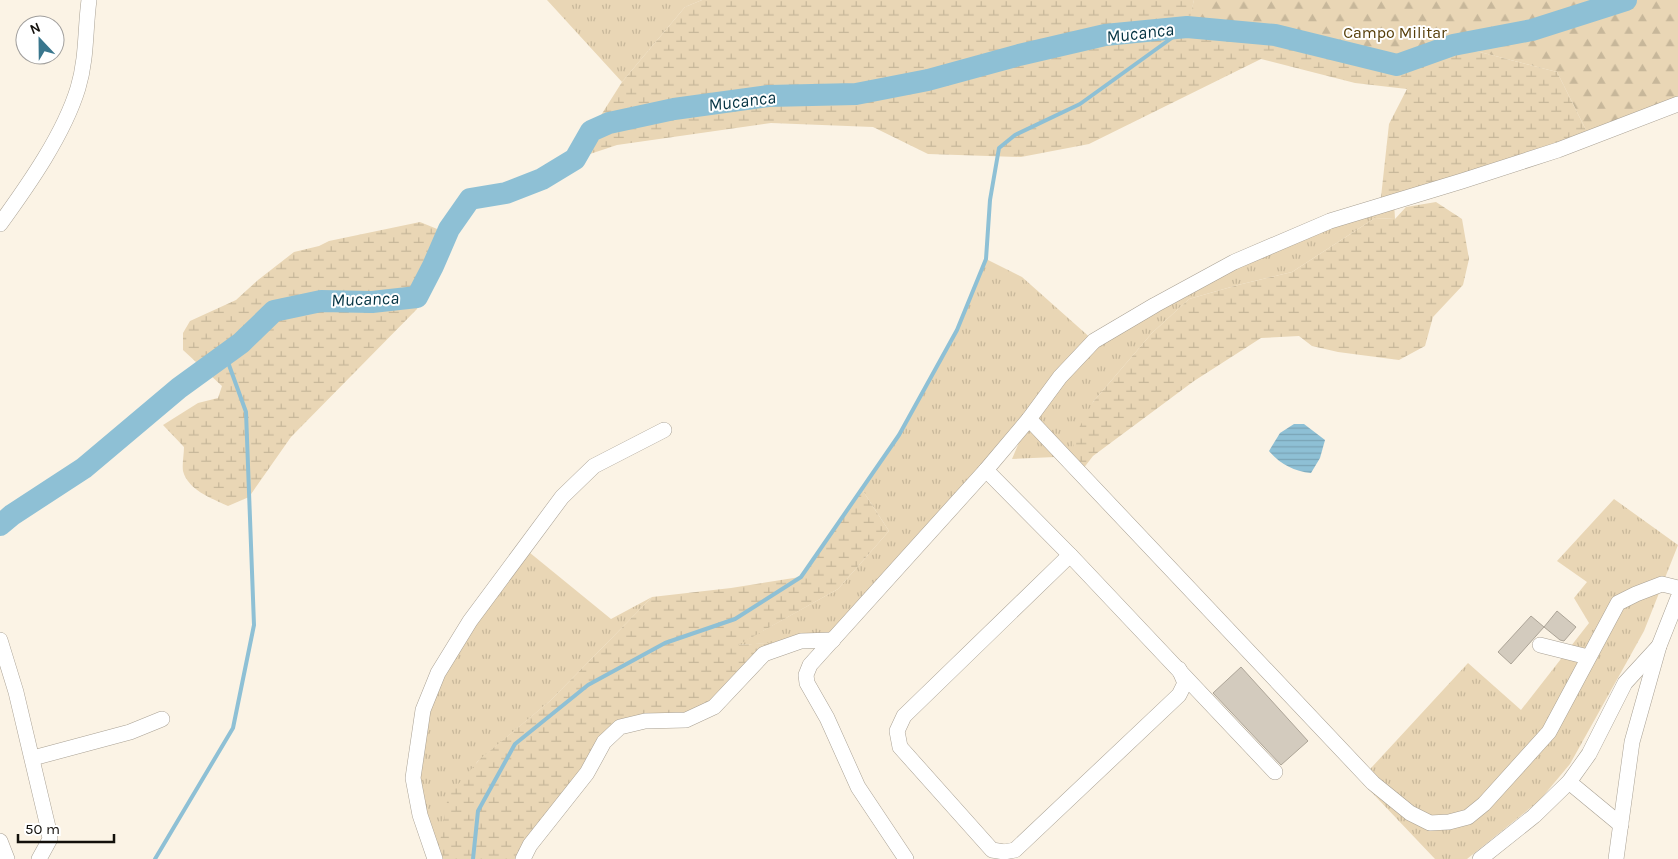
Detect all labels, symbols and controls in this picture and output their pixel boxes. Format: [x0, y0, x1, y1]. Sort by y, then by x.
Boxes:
north arrow [15, 15, 65, 65]
water label: Mucanca [1105, 18, 1175, 48]
text: N [27, 19, 43, 38]
park label: Campo Militar [1343, 23, 1447, 42]
water label: Mucanca [707, 86, 777, 116]
water label: Mucanca [331, 287, 399, 311]
scale bar [18, 812, 114, 844]
text: 50 m [25, 820, 60, 838]

